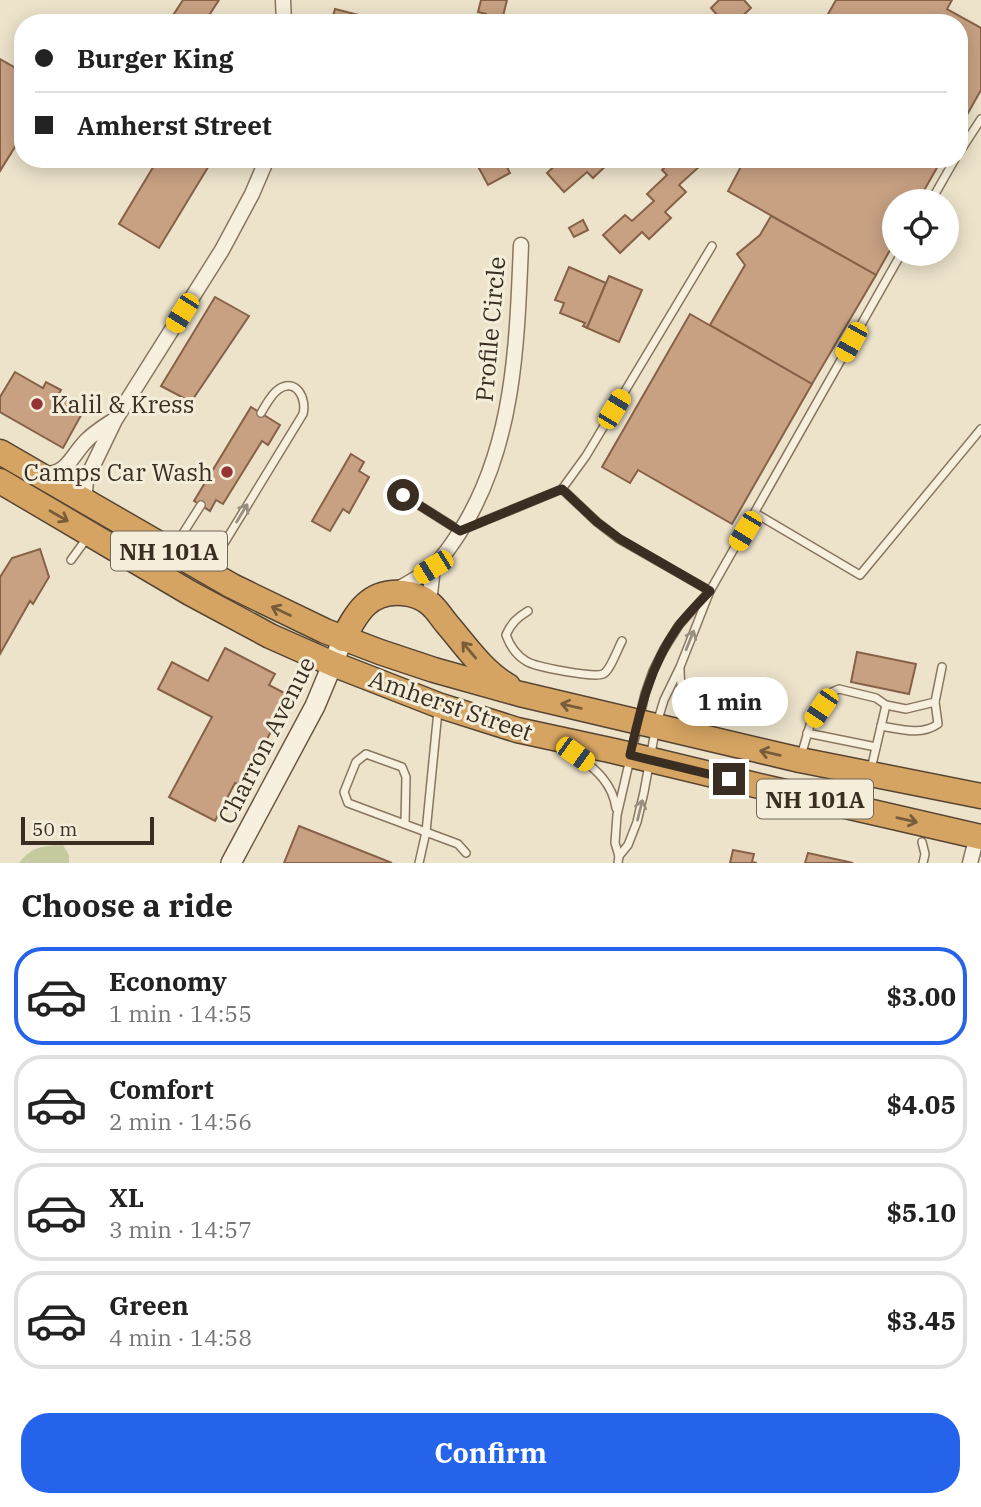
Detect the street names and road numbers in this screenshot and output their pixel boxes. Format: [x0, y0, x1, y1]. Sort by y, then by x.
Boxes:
street label: Profile Circle [468, 255, 512, 403]
road number: NH 101A [111, 531, 227, 570]
street label: Charron Avenue [210, 651, 322, 829]
street label: Amherst Street [365, 662, 537, 748]
road number: NH 101A [757, 779, 873, 818]

